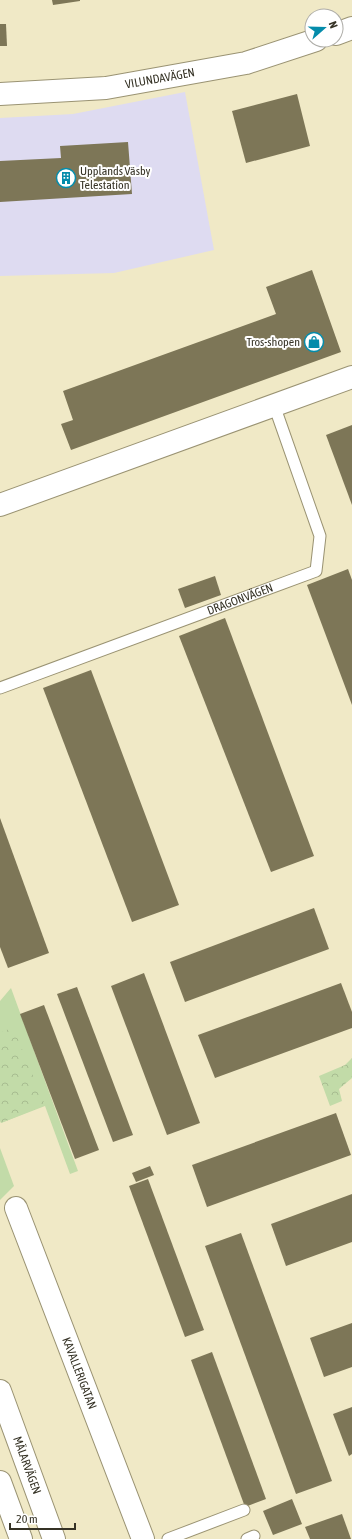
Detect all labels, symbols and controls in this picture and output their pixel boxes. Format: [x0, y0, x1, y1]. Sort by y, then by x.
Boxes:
north arrow [304, 8, 344, 48]
text: N [327, 19, 340, 30]
street label: VILUNDAVÄGEN [124, 65, 196, 91]
place label: Upplands Väsby Telestation [80, 164, 151, 192]
building icon: Upplands Väsby Telestation [55, 167, 77, 189]
shop icon: Tros-shopen [303, 331, 325, 353]
place label: Tros-shopen [246, 335, 300, 349]
street label: DRAGONVÄGEN [205, 581, 275, 618]
street label: KAVALLERIGATAN [59, 1335, 100, 1411]
street label: MÄLARVÄGEN [10, 1434, 44, 1496]
scale bar [10, 1505, 75, 1531]
text: 20 m [16, 1512, 38, 1526]

